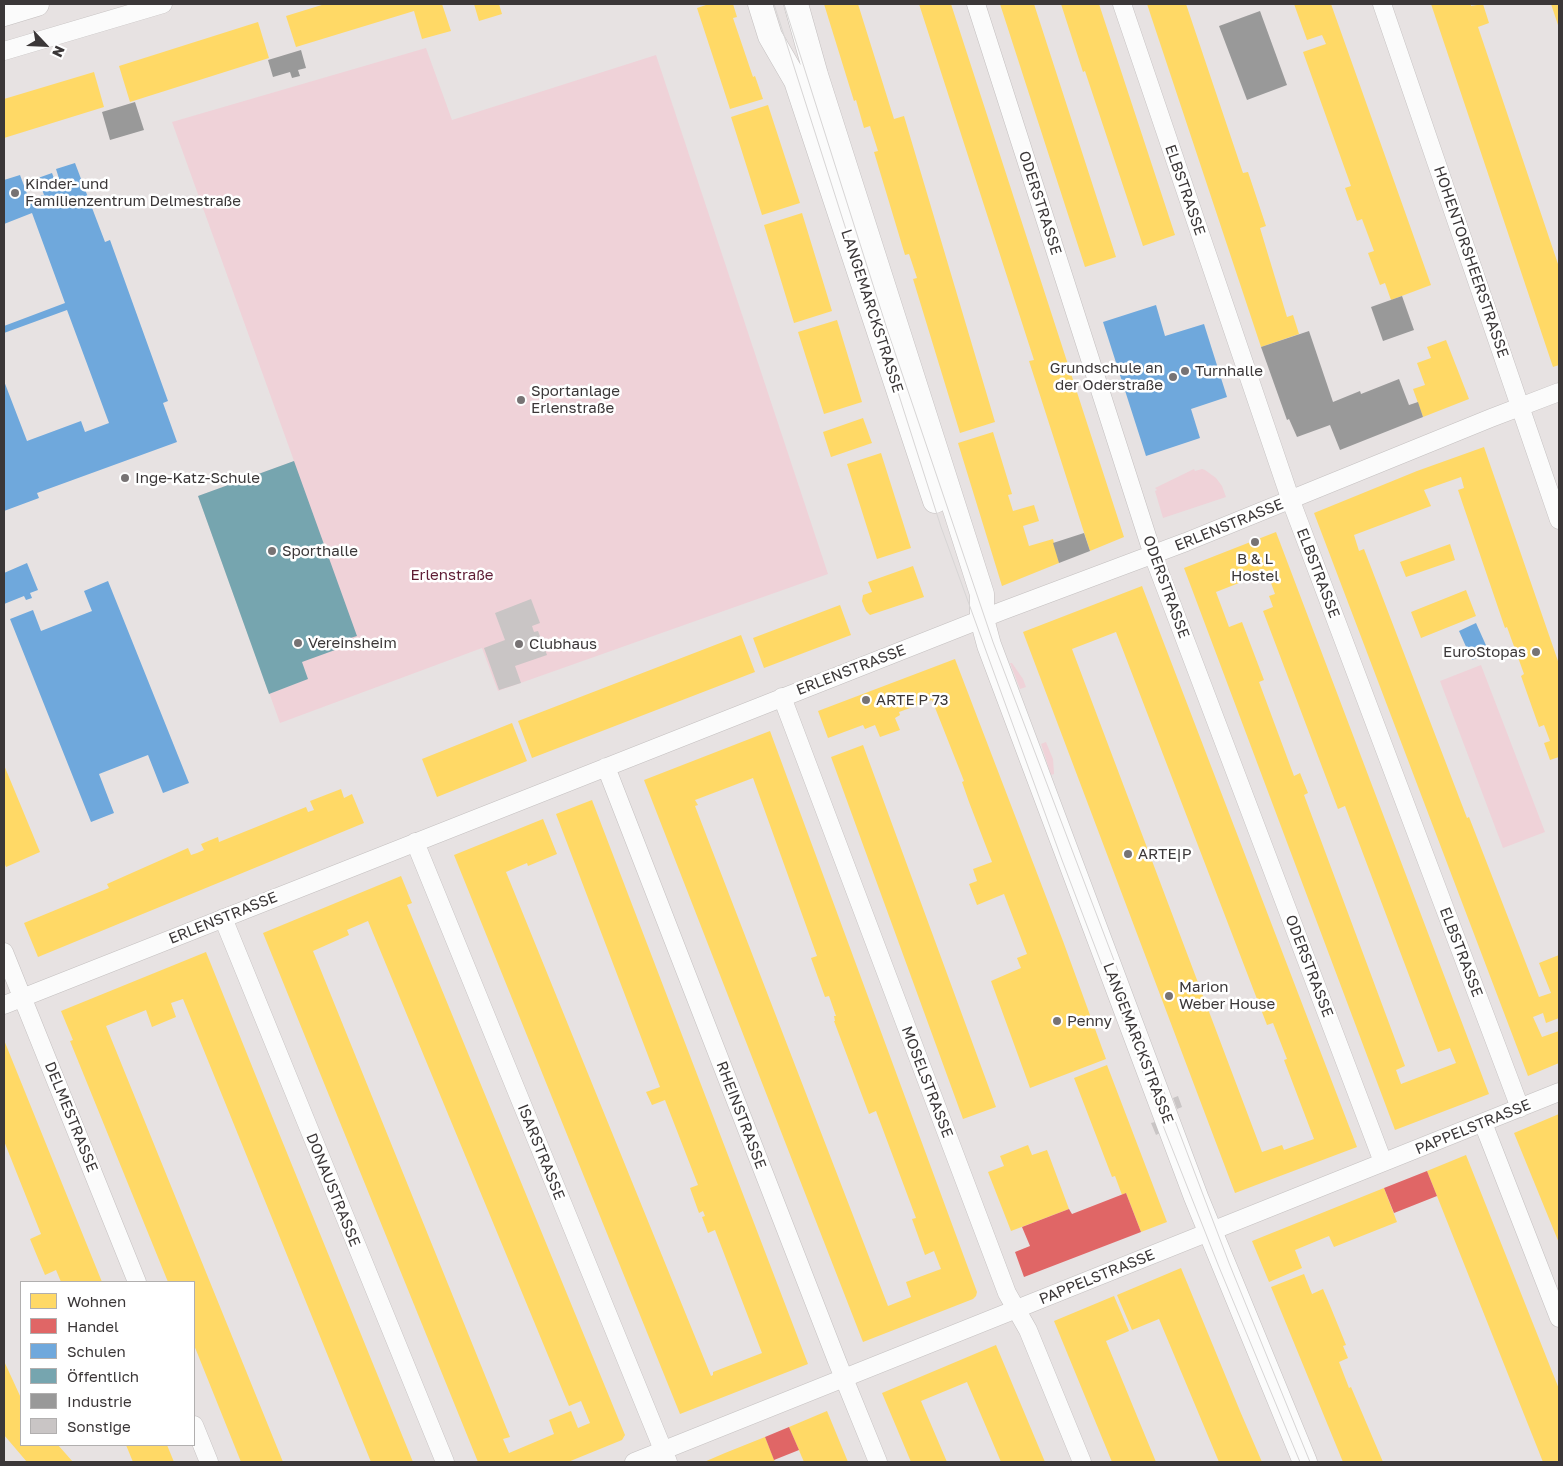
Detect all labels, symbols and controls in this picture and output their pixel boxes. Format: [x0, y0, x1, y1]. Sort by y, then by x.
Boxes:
north arrow [20, 20, 70, 70]
text: N [49, 43, 69, 60]
street label: ELBSTRASSE [1161, 142, 1209, 238]
street label: ODERSTRASSE [1015, 149, 1065, 257]
street label: HOHENTORSHEERSTRASSE [1430, 164, 1512, 360]
place label: Kinder- und Familienzentrum Delmestraße [25, 175, 241, 210]
marker: Kinder- und Familienzentrum Delmestraße [9, 187, 21, 199]
street label: LANGEMARCKSTRASSE [837, 227, 907, 395]
place label: Grundschule an der Oderstraße [1050, 359, 1163, 394]
place label: Turnhalle [1195, 362, 1263, 380]
marker: Turnhalle [1179, 365, 1191, 377]
marker: Grundschule an der Oderstraße [1167, 371, 1179, 383]
place label: Sportanlage Erlenstraße [531, 382, 620, 417]
marker: Sportanlage Erlenstraße [515, 394, 527, 406]
place label: Inge-Katz-Schule [135, 469, 260, 487]
marker: Inge-Katz-Schule [119, 472, 131, 484]
street label: ERLENSTRASSE [1172, 495, 1286, 555]
street label: ELBSTRASSE [1293, 525, 1343, 621]
street label: ODERSTRASSE [1139, 533, 1193, 641]
marker: B & L Hostel [1249, 536, 1261, 548]
place label: Sporthalle [282, 542, 358, 560]
marker: Sporthalle [266, 545, 278, 557]
place label: B & L Hostel [1231, 550, 1279, 585]
park label: Erlenstraße [410, 566, 494, 584]
place label: Vereinsheim [308, 634, 397, 652]
place label: Clubhaus [529, 635, 597, 653]
marker: Vereinsheim [292, 637, 304, 649]
marker: Clubhaus [513, 638, 525, 650]
street label: ERLENSTRASSE [794, 641, 908, 699]
place label: EuroStopas [1443, 643, 1526, 661]
marker: EuroStopas [1530, 646, 1542, 658]
place label: ARTE P 73 [876, 691, 949, 709]
marker: ARTE P 73 [860, 694, 872, 706]
place label: ARTE|P [1138, 845, 1191, 863]
marker: ARTE|P [1122, 848, 1134, 860]
street label: ERLENSTRASSE [166, 888, 280, 948]
street label: ELBSTRASSE [1436, 904, 1486, 1000]
street label: ODERSTRASSE [1281, 912, 1337, 1020]
street label: LANGEMARCKSTRASSE [1099, 960, 1177, 1126]
place label: Marion Weber House [1179, 978, 1275, 1013]
marker: Marion Weber House [1163, 990, 1175, 1002]
place label: Penny [1067, 1012, 1112, 1030]
marker: Penny [1051, 1015, 1063, 1027]
street label: MOSELSTRASSE [897, 1024, 957, 1140]
street label: DELMESTRASSE [41, 1059, 101, 1175]
street label: RHEINSTRASSE [712, 1059, 770, 1171]
street label: PAPPELSTRASSE [1413, 1096, 1533, 1158]
street label: ISARSTRASSE [514, 1102, 568, 1202]
street label: DONAUSTRASSE [302, 1131, 364, 1249]
street label: PAPPELSTRASSE [1037, 1246, 1157, 1308]
legend [20, 1281, 195, 1446]
text: Wohnen [67, 1292, 126, 1310]
text: Handel [67, 1317, 119, 1335]
text: Schulen [67, 1342, 126, 1360]
text: Öffentlich [67, 1367, 139, 1385]
text: Industrie [67, 1392, 132, 1410]
text: Sonstige [67, 1417, 131, 1435]

